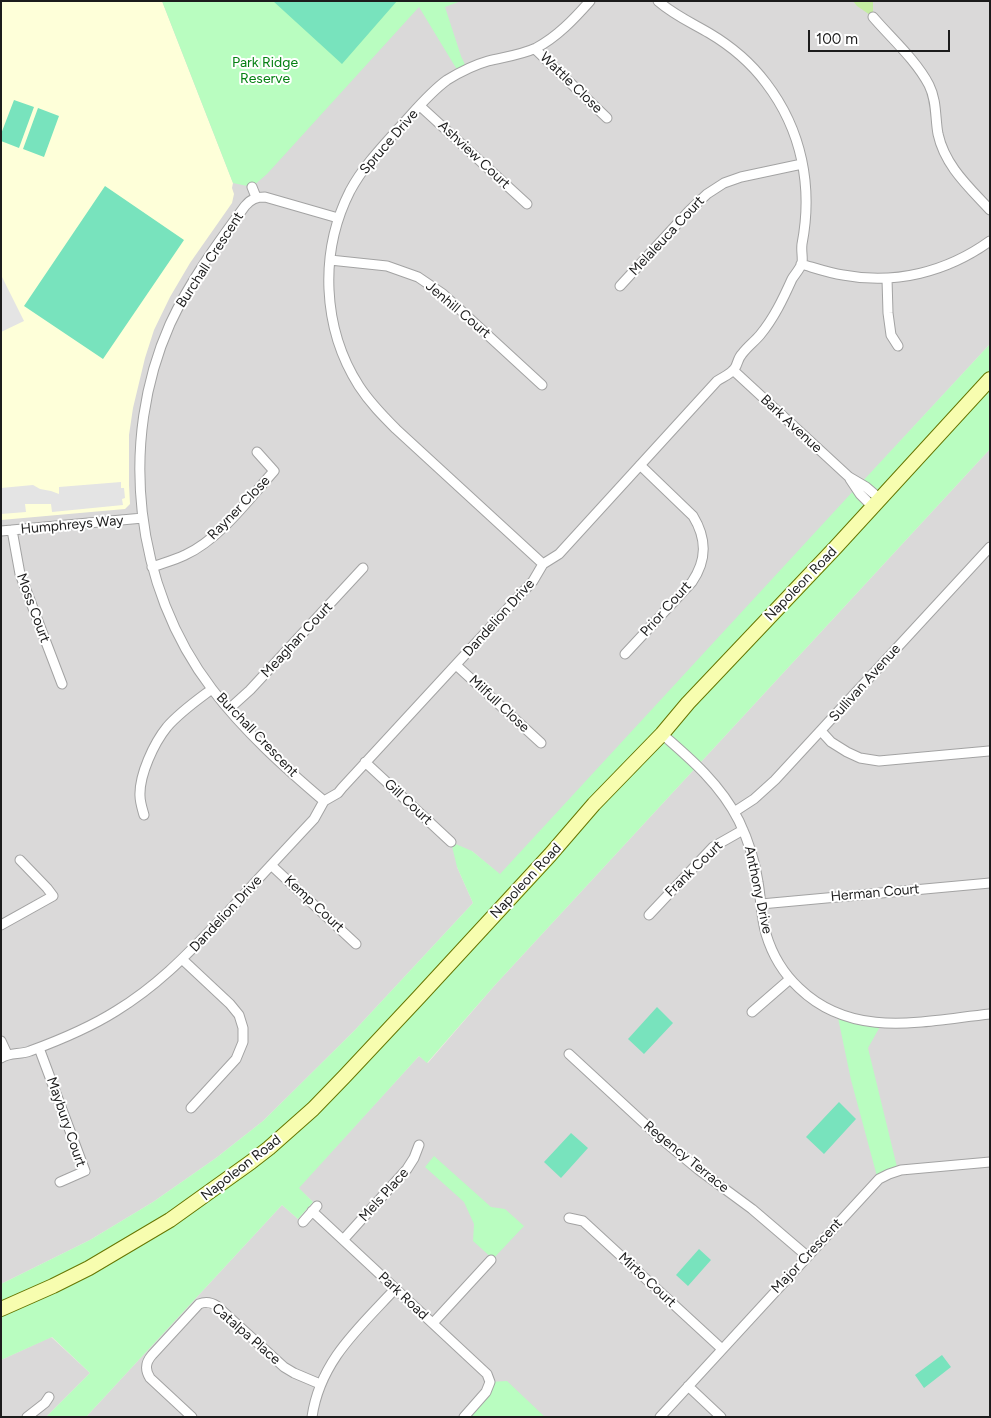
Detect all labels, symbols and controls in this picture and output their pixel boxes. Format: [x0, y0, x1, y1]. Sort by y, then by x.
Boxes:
scale bar [811, 20, 954, 52]
text: 100 m [816, 30, 858, 48]
street label: Wattle Close [536, 49, 606, 117]
park label: Park Ridge Reserve [232, 55, 298, 88]
street label: Spruce Drive [356, 106, 422, 178]
street label: Ashview Court [435, 117, 513, 193]
street label: Melaleuca Court [626, 193, 708, 279]
street label: Burchall Crescent [173, 209, 247, 311]
street label: Jenhill Court [422, 278, 494, 342]
street label: Bark Avenue [757, 391, 825, 457]
street label: Rayner Close [204, 473, 274, 543]
street label: Humphreys Way [20, 512, 124, 538]
street label: Napoleon Road [761, 543, 841, 625]
street label: Moss Court [13, 571, 53, 645]
street label: Dandelion Drive [460, 576, 538, 660]
street label: Prior Court [637, 578, 695, 640]
street label: Meaghan Court [258, 599, 336, 681]
street label: Sullivan Avenue [826, 641, 904, 725]
street label: Milfull Close [465, 672, 533, 736]
street label: Burchall Crescent [213, 689, 301, 781]
street label: Gill Court [380, 776, 436, 828]
street label: Frank Court [662, 837, 726, 901]
street label: Napoleon Road [487, 840, 565, 922]
street label: Anthony Drive [740, 845, 776, 935]
street label: Dandelion Drive [186, 872, 266, 956]
street label: Kemp Court [281, 872, 347, 936]
street label: Herman Court [830, 881, 920, 905]
street label: Maybury Court [43, 1075, 89, 1169]
street label: Regency Terrace [640, 1118, 732, 1196]
street label: Napoleon Road [198, 1132, 284, 1204]
street label: Mels Place [356, 1165, 412, 1225]
street label: Major Crescent [768, 1215, 846, 1297]
street label: Mirto Court [615, 1249, 679, 1311]
street label: Park Road [374, 1269, 432, 1323]
street label: Catalpa Place [208, 1300, 284, 1368]

